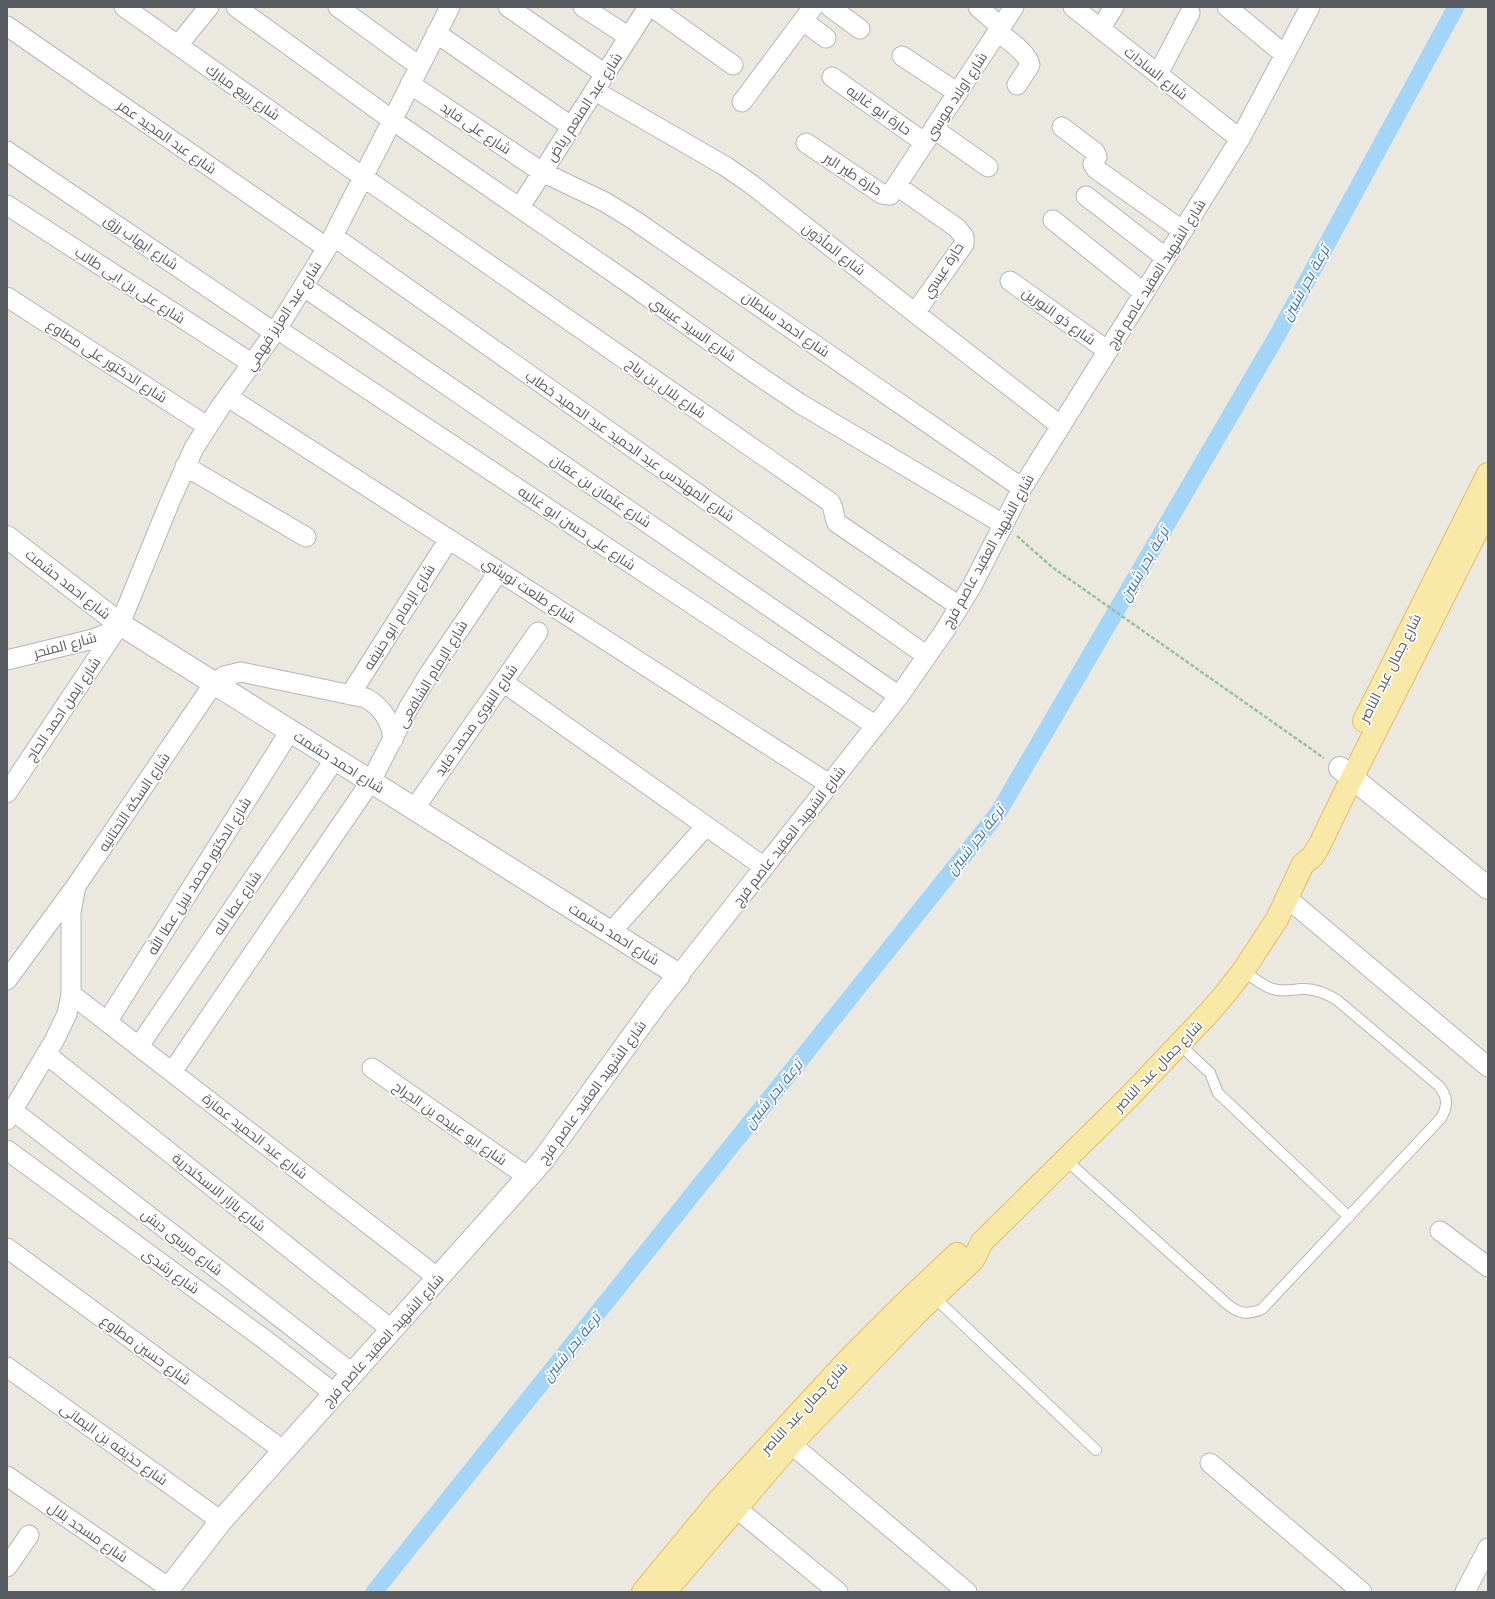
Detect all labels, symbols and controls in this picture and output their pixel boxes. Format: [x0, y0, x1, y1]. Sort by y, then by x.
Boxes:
street label: شارع السادات [1120, 42, 1192, 104]
street label: شارع عبد المنعم رياض [542, 49, 627, 165]
street label: شارع اولاد موسى [921, 49, 991, 143]
street label: شارع ربيع مبارك [202, 60, 284, 124]
street label: حارة ابو غاليه [843, 81, 915, 139]
street label: شارع عبد المجيد عمر [113, 96, 220, 178]
street label: شارع على فايد [437, 98, 515, 158]
street label: حارة طير البر [820, 148, 885, 199]
street label: شارع الشهيد العقيد عاصم فرج [1103, 196, 1210, 353]
street label: شارع ايهاب رزق [100, 211, 182, 273]
street label: شارع المأذون [799, 219, 869, 279]
street label: حارة عيسي [918, 239, 969, 302]
water label: ترعة بحر شبين [1277, 239, 1335, 324]
street label: شارع على بن ابى طالب [72, 243, 188, 327]
street label: شارع عبد العزيز فهمي [241, 258, 328, 376]
street label: شارع ذو النورين [1019, 283, 1099, 349]
street label: شارع احمد سلطان [739, 287, 833, 361]
street label: شارع السيد عيسي [645, 293, 740, 367]
street label: شارع الدكتور على مطاوع [44, 315, 170, 407]
street label: شارع بلال بن رباح [623, 354, 709, 422]
street label: شارع المهندس عبد الحميد عبد الحميد خطاب [522, 367, 738, 525]
street label: شارع عثمان بن عفان [547, 451, 655, 531]
street label: شارع الشهيد العقيد عاصم فرج [938, 471, 1039, 632]
street label: شارع على حسن ابو غاليه [515, 482, 639, 574]
water label: ترعة بحر شبين [1115, 521, 1174, 605]
street label: شارع احمد حشمت [22, 545, 114, 623]
street label: شارع طلعت نويشي [478, 553, 579, 629]
street label: شارع الإمام ابو حنيفه [359, 561, 440, 674]
street label: شارع جمال عبد الناصر [1354, 611, 1425, 726]
street label: شارع الإمام الشافعى [393, 617, 472, 732]
street label: شارع المنحر [31, 628, 99, 662]
street label: شارع ايمن احمد الحاج [22, 654, 104, 764]
street label: شارع النبوى محمد فايد [431, 661, 521, 779]
street label: شارع احمد حشمت [290, 727, 388, 797]
street label: شارع السكة التحتانيه [94, 749, 174, 855]
street label: شارع الشهيد العقيد عاصم فرج [729, 762, 850, 910]
street label: شارع الدكتور محمد نبيل عطا الله [143, 794, 255, 958]
water label: ترعة بحر شبين [942, 799, 1010, 879]
street label: شارع عطا لله [209, 868, 265, 938]
street label: شارع احمد حشمت [565, 899, 663, 969]
street label: شارع الشهيد العقيد عاصم فرج [534, 1017, 651, 1168]
street label: شارع جمال عبد الناصر [1109, 1017, 1206, 1116]
water label: ترعة بحر شبين [739, 1053, 808, 1132]
street label: شارع ابو عبيده بن الجراح [390, 1077, 510, 1169]
street label: شارع عبد الحميد عمارة [199, 1089, 311, 1183]
street label: شارع بازار الاسكندرية [169, 1149, 269, 1235]
street label: شارع مرسى دبش [138, 1205, 226, 1279]
street label: شارع رشدى [139, 1244, 203, 1298]
street label: شارع الشهيد العقيد عاصم فرج [318, 1270, 448, 1411]
water label: ترعة بحر شبين [537, 1306, 606, 1385]
street label: شارع حسين مطاوع [97, 1311, 195, 1389]
street label: شارع جمال عبد الناصر [756, 1358, 851, 1459]
street label: شارع حذيفه بن اليمانى [57, 1399, 171, 1489]
street label: شارع مسجد بلال [44, 1498, 132, 1566]

